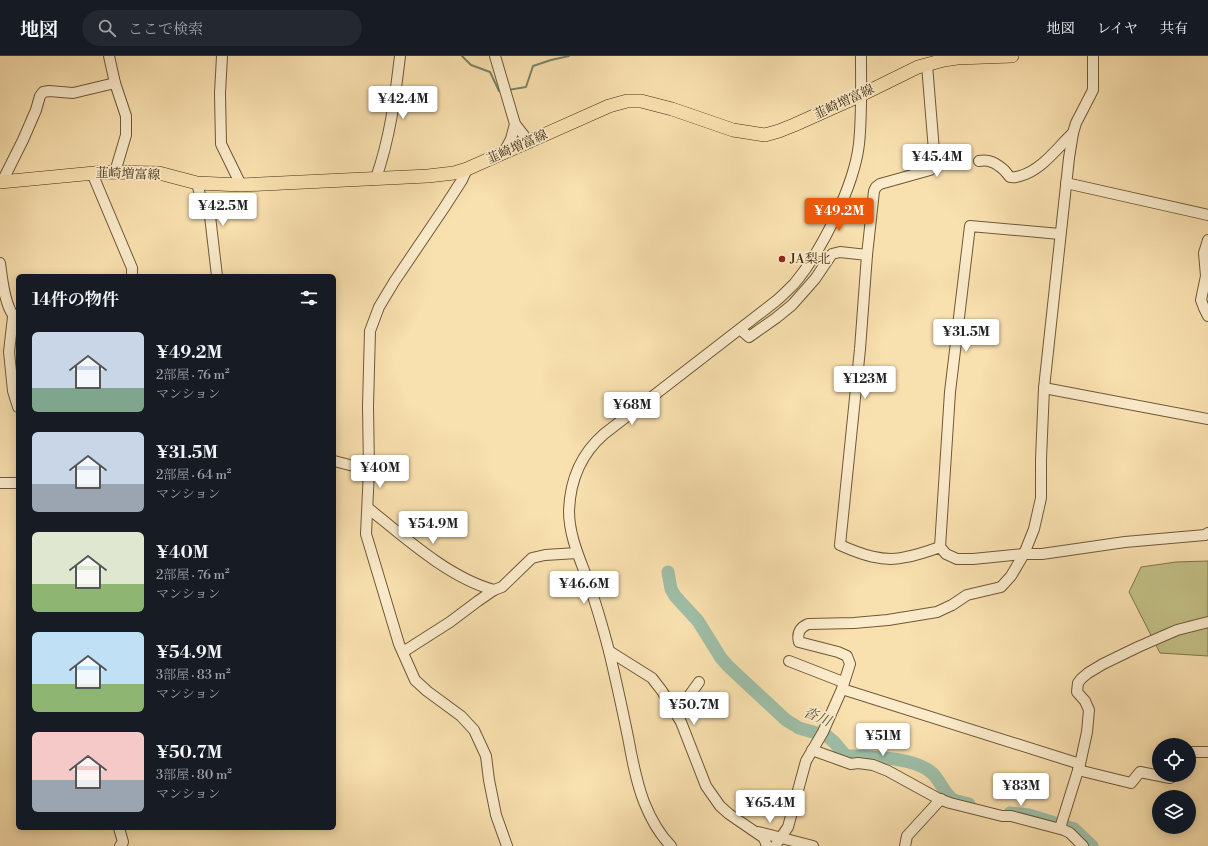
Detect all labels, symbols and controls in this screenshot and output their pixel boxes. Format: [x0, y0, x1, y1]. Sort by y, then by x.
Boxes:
search box [82, 10, 362, 46]
icon: search [96, 17, 118, 39]
text: 地図 [20, 18, 58, 42]
text: ここで検索 [128, 20, 203, 39]
text: 地図 [1047, 20, 1075, 38]
text: レイヤ [1097, 20, 1138, 38]
text: 共有 [1160, 20, 1188, 38]
street label: 韮崎増富線 [811, 81, 877, 123]
pin: ¥42.4M [370, 86, 436, 120]
text: ¥42.4M [377, 91, 429, 107]
street label: 韮崎増富線 [484, 126, 550, 168]
pin: ¥45.4M [904, 144, 970, 178]
text: ¥45.4M [911, 149, 963, 165]
street label: 韮崎増富線 [95, 165, 161, 183]
pin: ¥42.5M [190, 193, 256, 227]
text: ¥42.5M [198, 198, 248, 214]
pin: ¥49.2M [806, 198, 872, 232]
text: ¥49.2M [814, 203, 864, 219]
place label: JA梨北 [789, 251, 830, 267]
marker: JA梨北 [777, 254, 787, 264]
icon: filters [298, 287, 320, 309]
text: 14件の物件 [32, 289, 119, 311]
pin: ¥31.5M [933, 319, 999, 353]
text: ¥31.5M [942, 324, 990, 340]
text: ¥49.2M [156, 342, 222, 364]
icon: home [64, 348, 112, 396]
pin: ¥123M [837, 366, 893, 400]
text: 2部屋 · 76 m² [156, 367, 230, 383]
text: ¥123M [843, 371, 887, 387]
text: マンション [156, 386, 220, 402]
pin: ¥68M [608, 392, 656, 426]
text: ¥68M [613, 397, 651, 413]
text: ¥31.5M [156, 442, 218, 464]
icon: home [64, 448, 112, 496]
pin: ¥40M [356, 455, 404, 489]
text: ¥40M [360, 460, 400, 476]
text: 2部屋 · 64 m² [156, 467, 231, 483]
text: マンション [156, 486, 220, 502]
pin: ¥54.9M [400, 511, 466, 545]
text: ¥54.9M [408, 516, 458, 532]
text: ¥40M [156, 542, 209, 564]
icon: home [64, 548, 112, 596]
text: 2部屋 · 76 m² [156, 567, 230, 583]
pin: ¥46.6M [551, 571, 617, 605]
text: ¥46.6M [559, 576, 609, 592]
text: マンション [156, 586, 220, 602]
text: ¥54.9M [156, 642, 222, 664]
icon: home [64, 648, 112, 696]
text: 3部屋 · 83 m² [156, 667, 230, 683]
text: マンション [156, 686, 220, 702]
pin: ¥50.7M [661, 692, 727, 726]
text: ¥50.7M [669, 697, 719, 713]
water label: 沓川 [801, 703, 835, 732]
pin: ¥51M [859, 723, 907, 757]
text: ¥51M [865, 728, 901, 744]
map controls [1152, 738, 1196, 834]
button: locate [1152, 738, 1196, 782]
text: ¥50.7M [156, 742, 222, 764]
icon: home [64, 748, 112, 796]
text: 3部屋 · 80 m² [156, 767, 232, 783]
pin: ¥83M [997, 773, 1045, 807]
text: ¥83M [1002, 778, 1040, 794]
text: マンション [156, 786, 220, 802]
pin: ¥65.4M [737, 790, 803, 824]
button: layers [1152, 790, 1196, 834]
text: ¥65.4M [745, 795, 795, 811]

